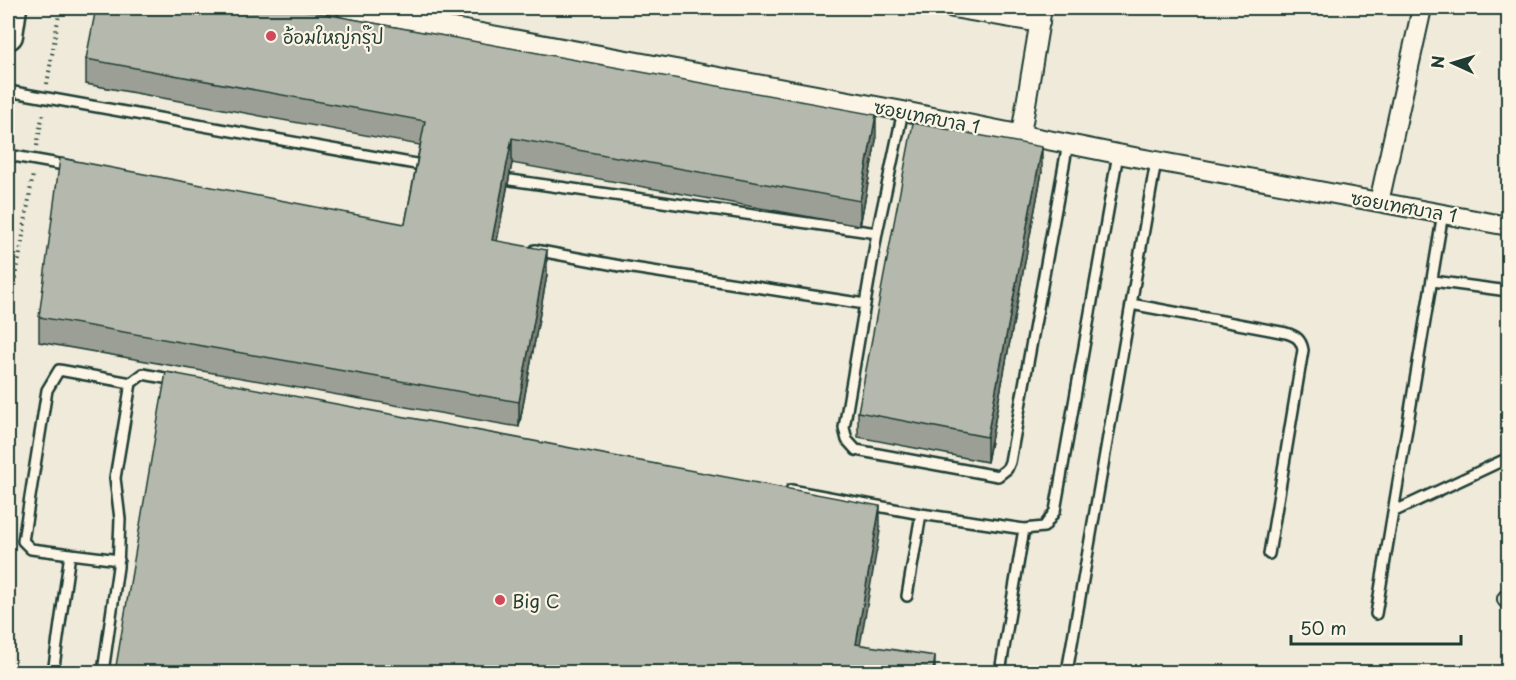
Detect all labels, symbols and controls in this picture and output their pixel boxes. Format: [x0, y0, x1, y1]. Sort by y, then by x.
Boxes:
place label: อ้อมใหญ่กรุ๊ป [283, 23, 384, 52]
marker: อ้อมใหญ่กรุ๊ป [264, 29, 278, 43]
north arrow [1423, 33, 1483, 93]
text: N [1425, 55, 1449, 69]
street label: ซอยเทศบาล 1 [872, 92, 982, 140]
street label: ซอยเทศบาล 1 [1349, 183, 1459, 229]
place label: Big C [512, 587, 560, 614]
marker: Big C [493, 593, 507, 607]
scale bar [1291, 608, 1460, 646]
text: 50 m [1300, 614, 1347, 641]

